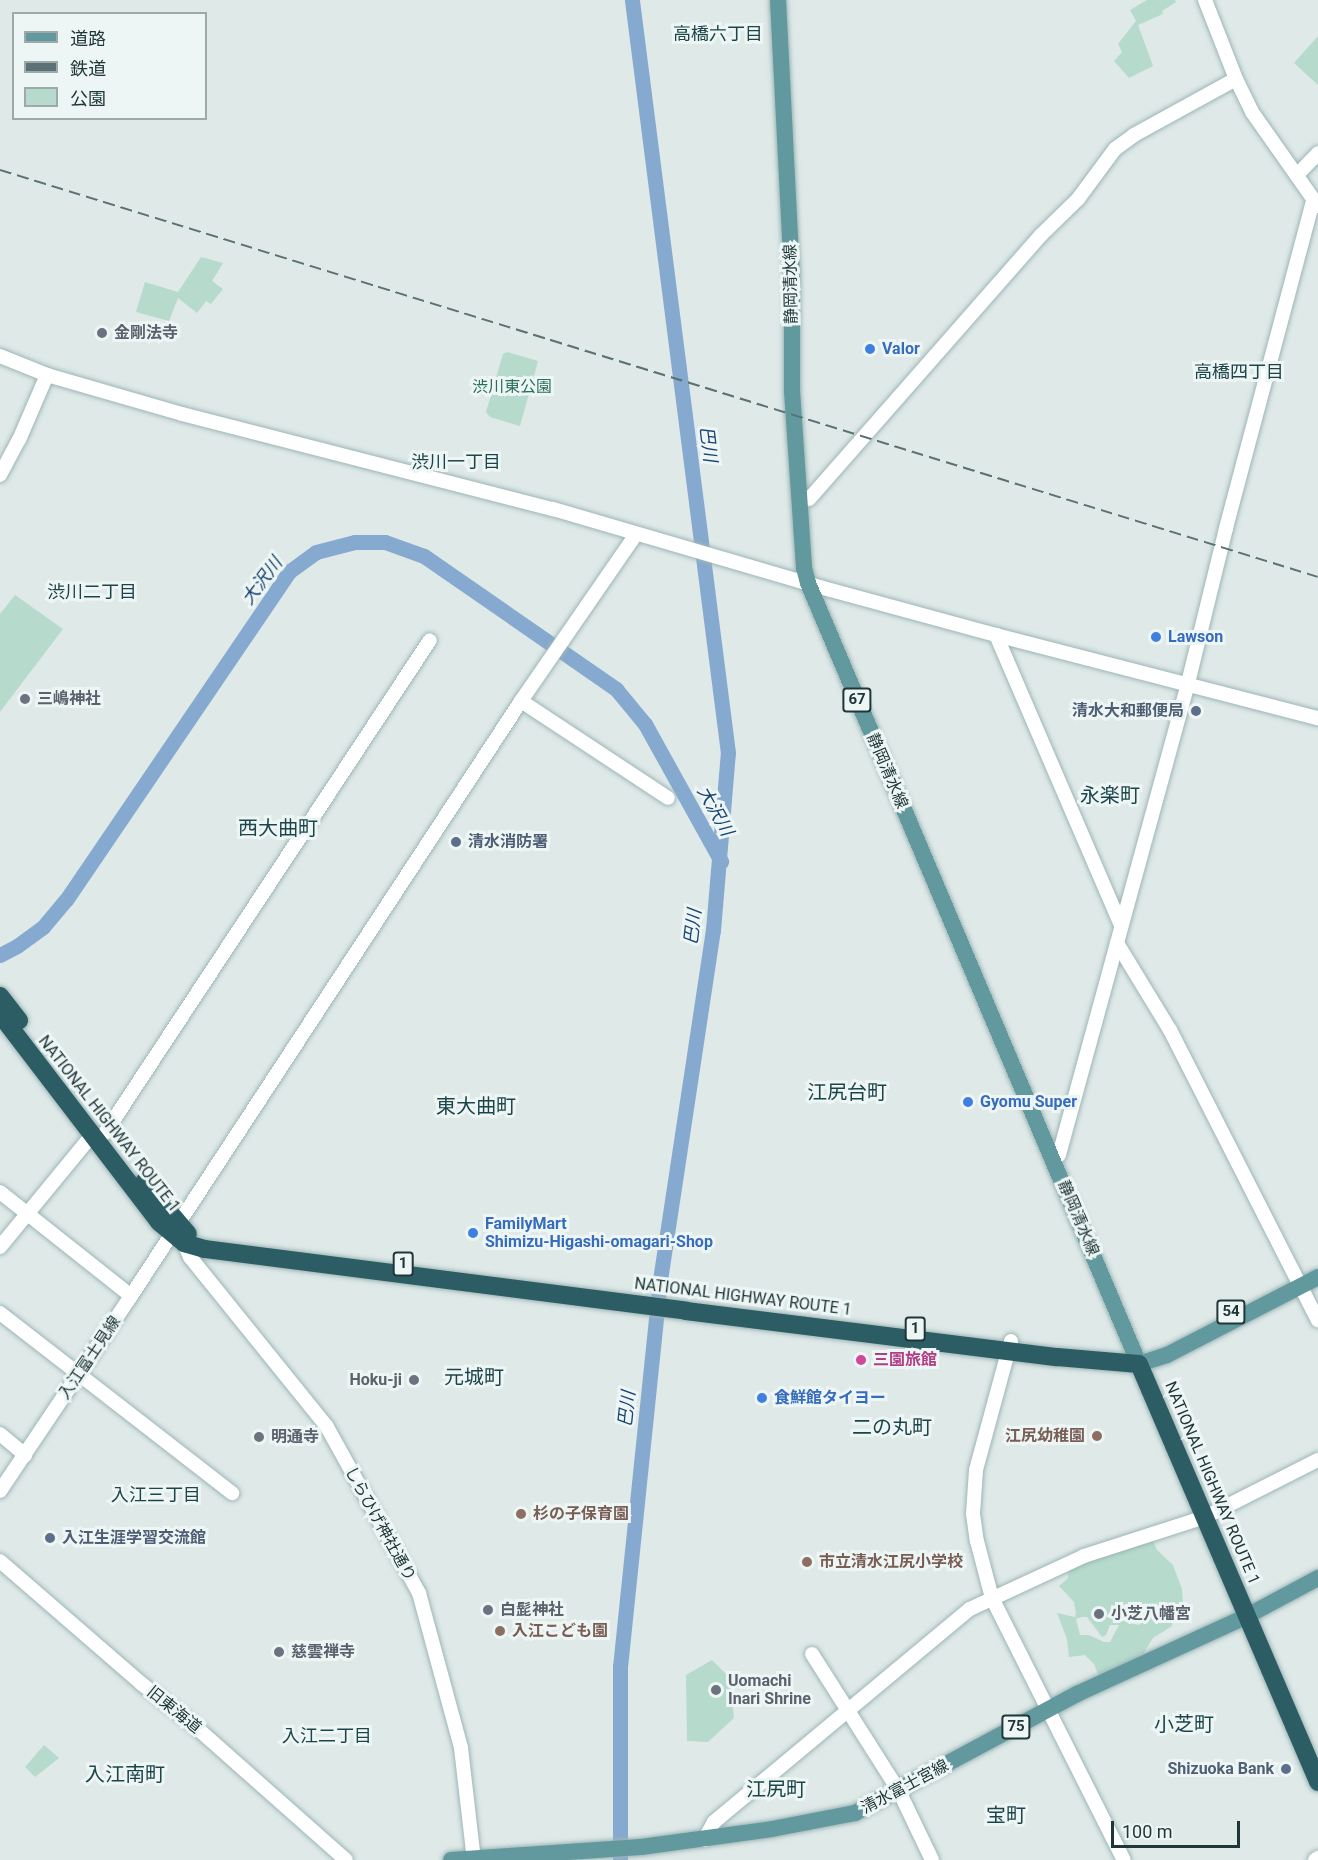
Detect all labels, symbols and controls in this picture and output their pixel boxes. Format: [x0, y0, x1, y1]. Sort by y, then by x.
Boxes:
legend [12, 12, 207, 120]
district label: 高橋六丁目 [673, 23, 763, 45]
text: 道路 [70, 28, 106, 49]
text: 鉄道 [70, 58, 106, 79]
text: 公園 [70, 88, 106, 109]
street label: 静岡清水線 [781, 244, 801, 324]
place label: 金剛法寺 [114, 323, 178, 343]
marker: 金剛法寺 [95, 326, 109, 340]
place label: Valor [882, 339, 920, 359]
marker: Valor [863, 342, 877, 356]
district label: 高橋四丁目 [1194, 361, 1284, 383]
park label: 渋川東公園 [472, 377, 552, 397]
water label: 巴川 [695, 425, 721, 463]
district label: 渋川一丁目 [411, 451, 501, 473]
water label: 大沢川 [237, 553, 287, 609]
district label: 渋川二丁目 [47, 581, 137, 603]
place label: Lawson [1168, 627, 1223, 647]
marker: Lawson [1149, 630, 1163, 644]
road number: 67 [842, 688, 872, 712]
place label: 三嶋神社 [37, 689, 101, 709]
marker: 三嶋神社 [18, 692, 32, 706]
place label: 清水大和郵便局 [1072, 701, 1184, 721]
marker: 清水大和郵便局 [1189, 704, 1203, 718]
street label: 静岡清水線 [863, 730, 911, 812]
water label: 大沢川 [692, 782, 738, 840]
district label: 永楽町 [1080, 783, 1140, 807]
district label: 西大曲町 [238, 816, 318, 840]
place label: 清水消防署 [468, 832, 548, 852]
marker: 清水消防署 [449, 835, 463, 849]
water label: 巴川 [680, 908, 706, 946]
street label: NATIONAL HIGHWAY ROUTE 1 [34, 1032, 184, 1216]
district label: 江尻台町 [807, 1080, 887, 1104]
place label: Gyomu Super [980, 1092, 1077, 1112]
district label: 東大曲町 [436, 1094, 516, 1118]
marker: Gyomu Super [961, 1095, 975, 1109]
street label: 静岡清水線 [1054, 1177, 1102, 1259]
place label: FamilyMart Shimizu-Higashi-omagari-Shop [485, 1214, 713, 1252]
marker: FamilyMart Shimizu-Higashi-omagari-Shop [466, 1226, 480, 1240]
road number: 1 [392, 1252, 414, 1276]
street label: NATIONAL HIGHWAY ROUTE 1 [633, 1274, 853, 1320]
road number: 54 [1216, 1300, 1246, 1324]
street label: 入江富士見線 [55, 1313, 125, 1403]
road number: 1 [904, 1317, 926, 1341]
place label: 三園旅館 [873, 1350, 937, 1370]
marker: 三園旅館 [854, 1353, 868, 1367]
district label: 元城町 [444, 1365, 504, 1389]
place label: Hoku-ji [349, 1370, 402, 1390]
marker: Hoku-ji [407, 1373, 421, 1387]
street label: NATIONAL HIGHWAY ROUTE 1 [1160, 1379, 1264, 1587]
place label: 食鮮館タイヨー [774, 1388, 886, 1408]
water label: 巴川 [614, 1390, 640, 1428]
marker: 食鮮館タイヨー [755, 1391, 769, 1405]
district label: 二の丸町 [852, 1415, 932, 1439]
place label: 江尻幼稚園 [1005, 1426, 1085, 1446]
place label: 明通寺 [271, 1427, 319, 1447]
marker: 江尻幼稚園 [1090, 1429, 1104, 1443]
marker: 明通寺 [252, 1430, 266, 1444]
street label: しらひげ神社通り [341, 1463, 419, 1585]
district label: 入江三丁目 [111, 1484, 201, 1506]
place label: 杉の子保育園 [533, 1504, 629, 1524]
marker: 杉の子保育園 [514, 1507, 528, 1521]
place label: 入江生涯学習交流館 [62, 1528, 206, 1548]
marker: 入江生涯学習交流館 [43, 1531, 57, 1545]
place label: 市立清水江尻小学校 [819, 1552, 963, 1572]
marker: 市立清水江尻小学校 [800, 1555, 814, 1569]
place label: 白髭神社 [500, 1600, 564, 1620]
marker: 白髭神社 [481, 1603, 495, 1617]
place label: 小芝八幡宮 [1111, 1604, 1191, 1624]
marker: 小芝八幡宮 [1092, 1607, 1106, 1621]
place label: 入江こども園 [512, 1621, 608, 1641]
marker: 入江こども園 [493, 1624, 507, 1638]
place label: 慈雲禅寺 [291, 1642, 355, 1662]
marker: 慈雲禅寺 [272, 1645, 286, 1659]
place label: Uomachi Inari Shrine [728, 1671, 811, 1709]
street label: 旧東海道 [143, 1682, 205, 1738]
marker: Uomachi Inari Shrine [709, 1683, 723, 1697]
district label: 小芝町 [1154, 1712, 1214, 1736]
road number: 75 [1001, 1715, 1031, 1739]
district label: 入江二丁目 [282, 1725, 372, 1747]
street label: 清水富士宮線 [858, 1756, 952, 1818]
place label: Shizuoka Bank [1167, 1759, 1274, 1779]
district label: 入江南町 [85, 1762, 165, 1786]
marker: Shizuoka Bank [1279, 1762, 1293, 1776]
district label: 江尻町 [746, 1777, 806, 1801]
district label: 宝町 [986, 1803, 1026, 1827]
scale bar [1114, 1809, 1243, 1847]
text: 100 m [1122, 1821, 1173, 1842]

